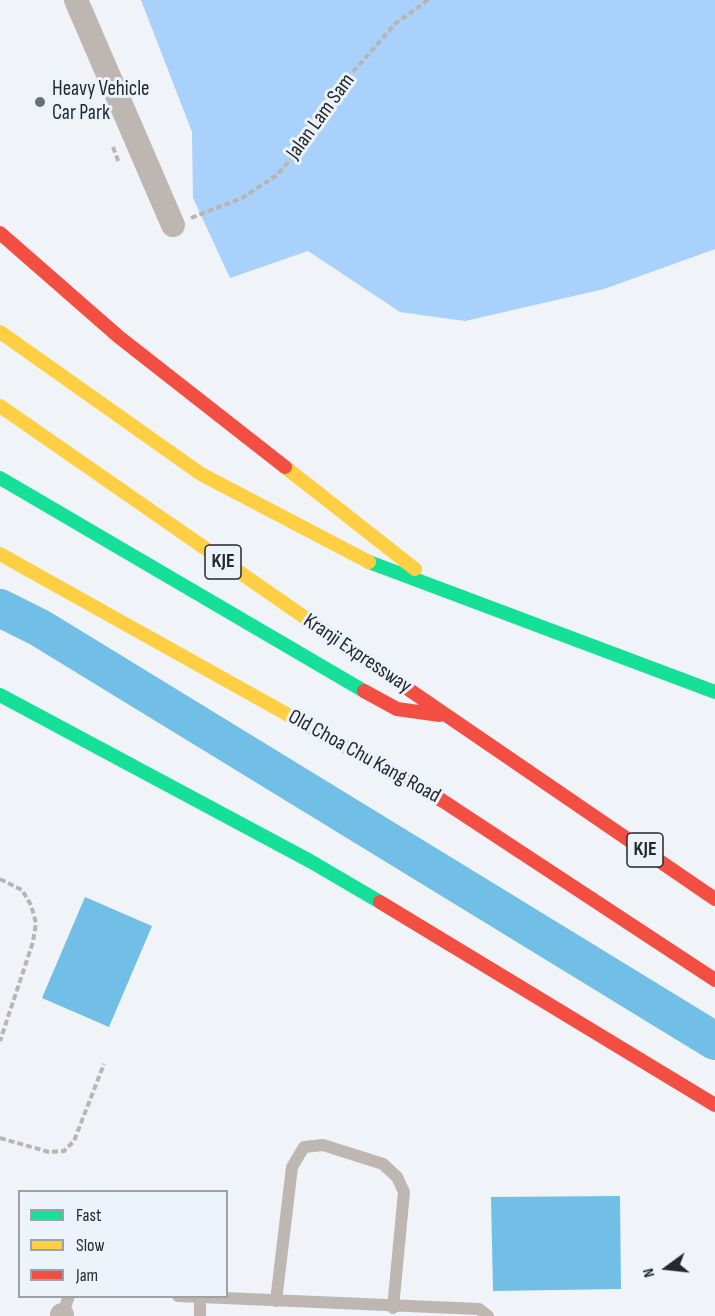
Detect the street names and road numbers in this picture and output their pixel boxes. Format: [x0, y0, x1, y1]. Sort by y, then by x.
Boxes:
street label: Jalan Lam Sam [281, 69, 361, 165]
road number: KJE [205, 545, 241, 579]
street label: Kranji Expressway [298, 609, 416, 699]
street label: Old Choa Chu Kang Road [284, 705, 444, 809]
road number: KJE [627, 833, 663, 867]

